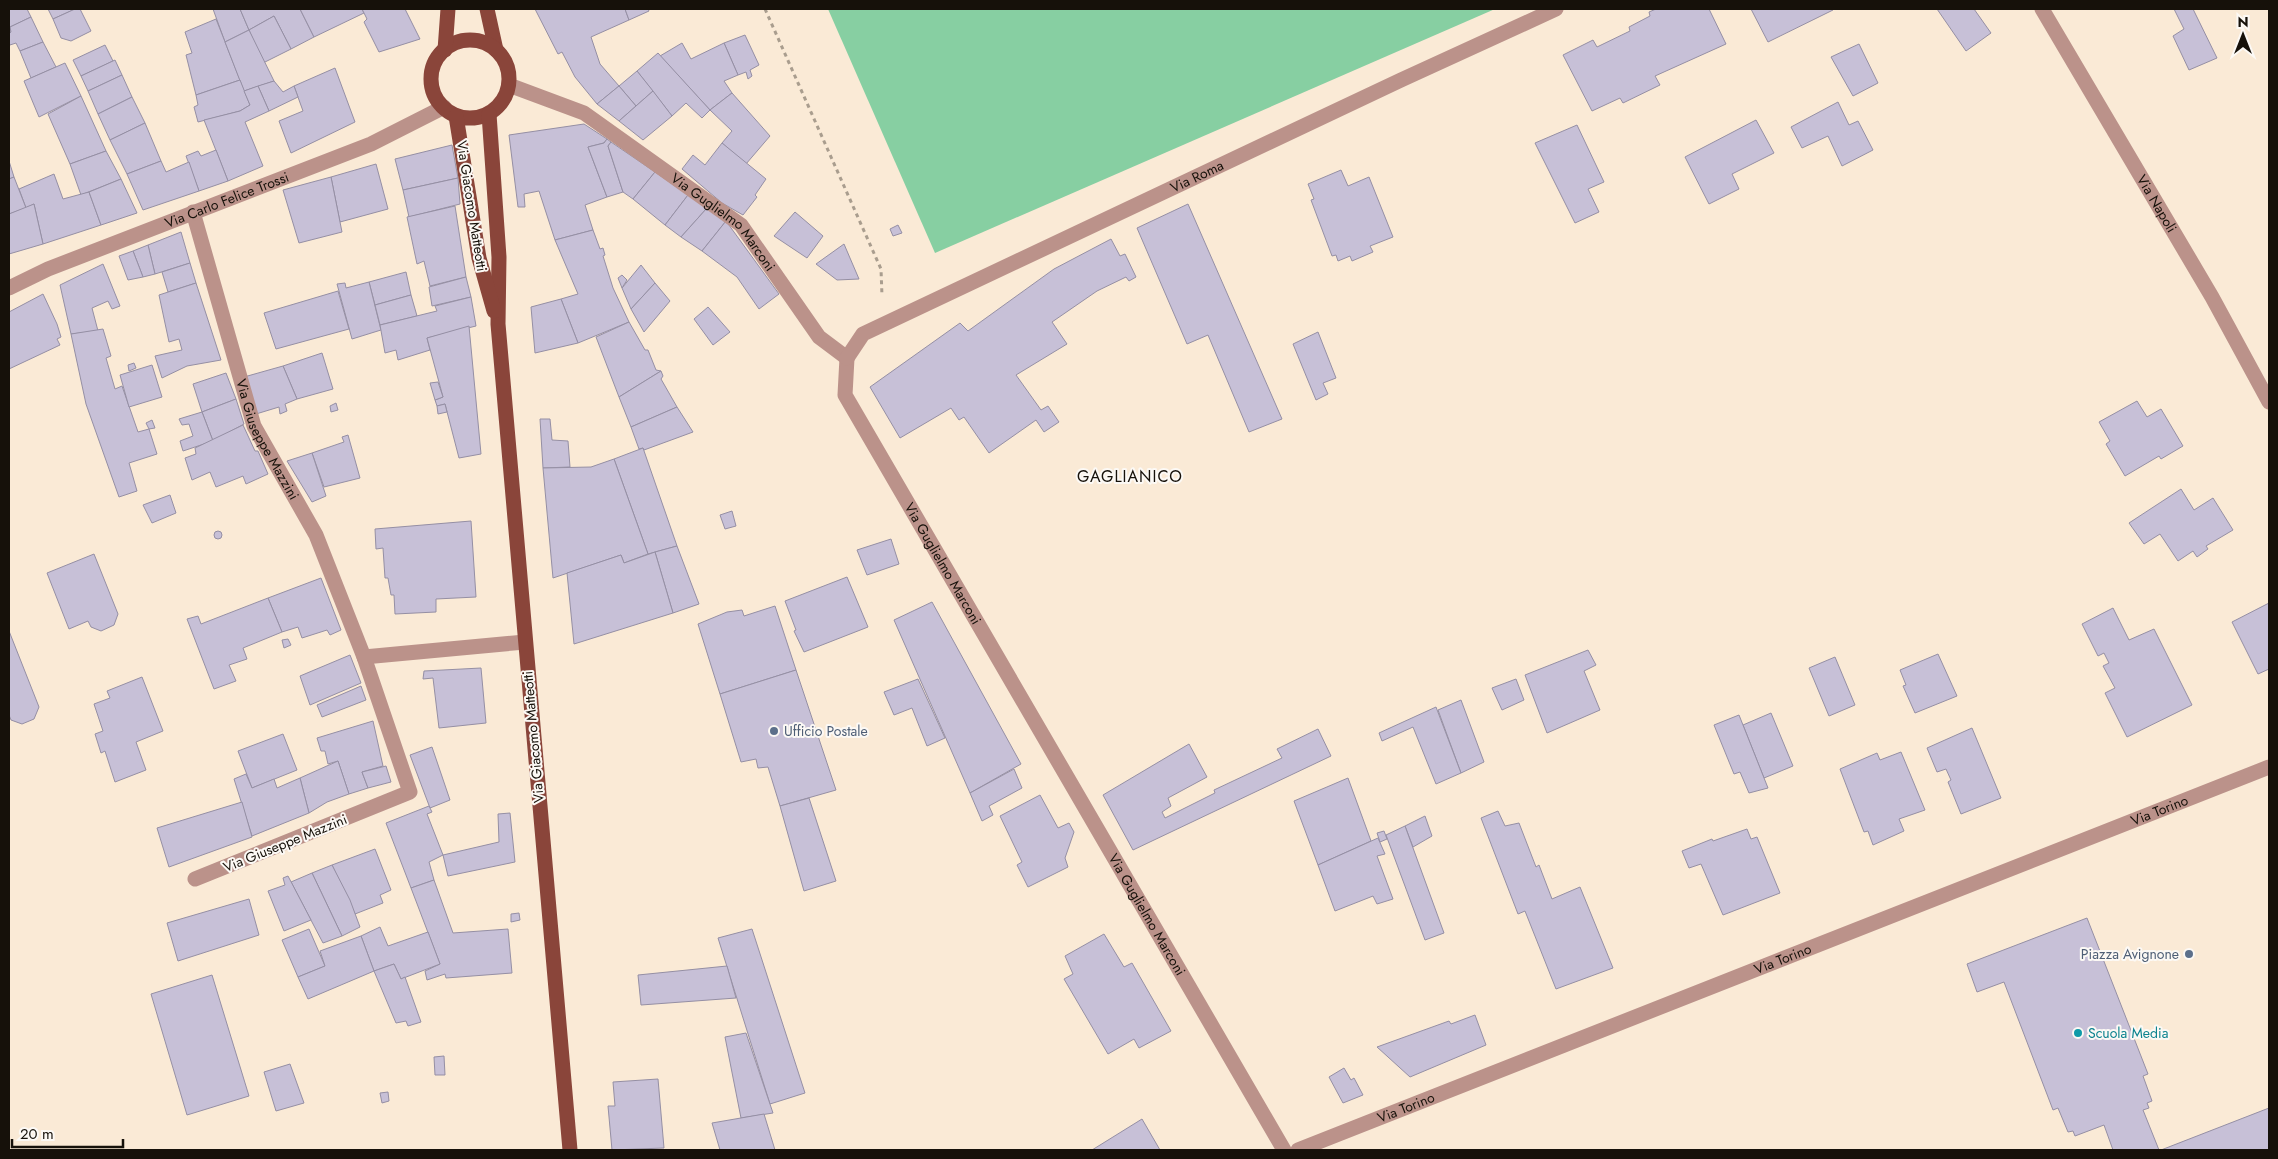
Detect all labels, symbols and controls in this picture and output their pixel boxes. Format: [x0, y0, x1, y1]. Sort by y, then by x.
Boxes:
north arrow [2218, 10, 2268, 60]
text: N [2237, 12, 2249, 32]
street label: Via Giacomo Matteotti [452, 139, 492, 273]
street label: Via Roma [1167, 155, 1227, 198]
street label: Via Carlo Felice Trossi [162, 167, 292, 233]
street label: Via Guglielmo Marconi [667, 168, 780, 275]
street label: Via Napoli [2132, 171, 2182, 236]
street label: Via Giuseppe Mazzini [231, 377, 304, 504]
district label: GAGLIANICO [1077, 465, 1183, 488]
street label: Via Guglielmo Marconi [900, 499, 986, 628]
street label: Via Giacomo Matteotti [517, 670, 549, 804]
place label: Ufficio Postale [784, 721, 868, 741]
marker: Ufficio Postale [768, 725, 780, 737]
street label: Via Torino [2128, 790, 2191, 831]
street label: Via Giuseppe Mazzini [220, 809, 350, 877]
street label: Via Guglielmo Marconi [1104, 850, 1190, 979]
street label: Via Torino [1751, 938, 1815, 979]
place label: Piazza Avignone [2081, 944, 2179, 964]
marker: Piazza Avignone [2183, 948, 2195, 960]
place label: Scuola Media [2088, 1023, 2168, 1043]
marker: Scuola Media [2072, 1027, 2084, 1039]
street label: Via Torino [1374, 1087, 1438, 1128]
scale bar [12, 1116, 124, 1148]
text: 20 m [20, 1123, 54, 1145]

